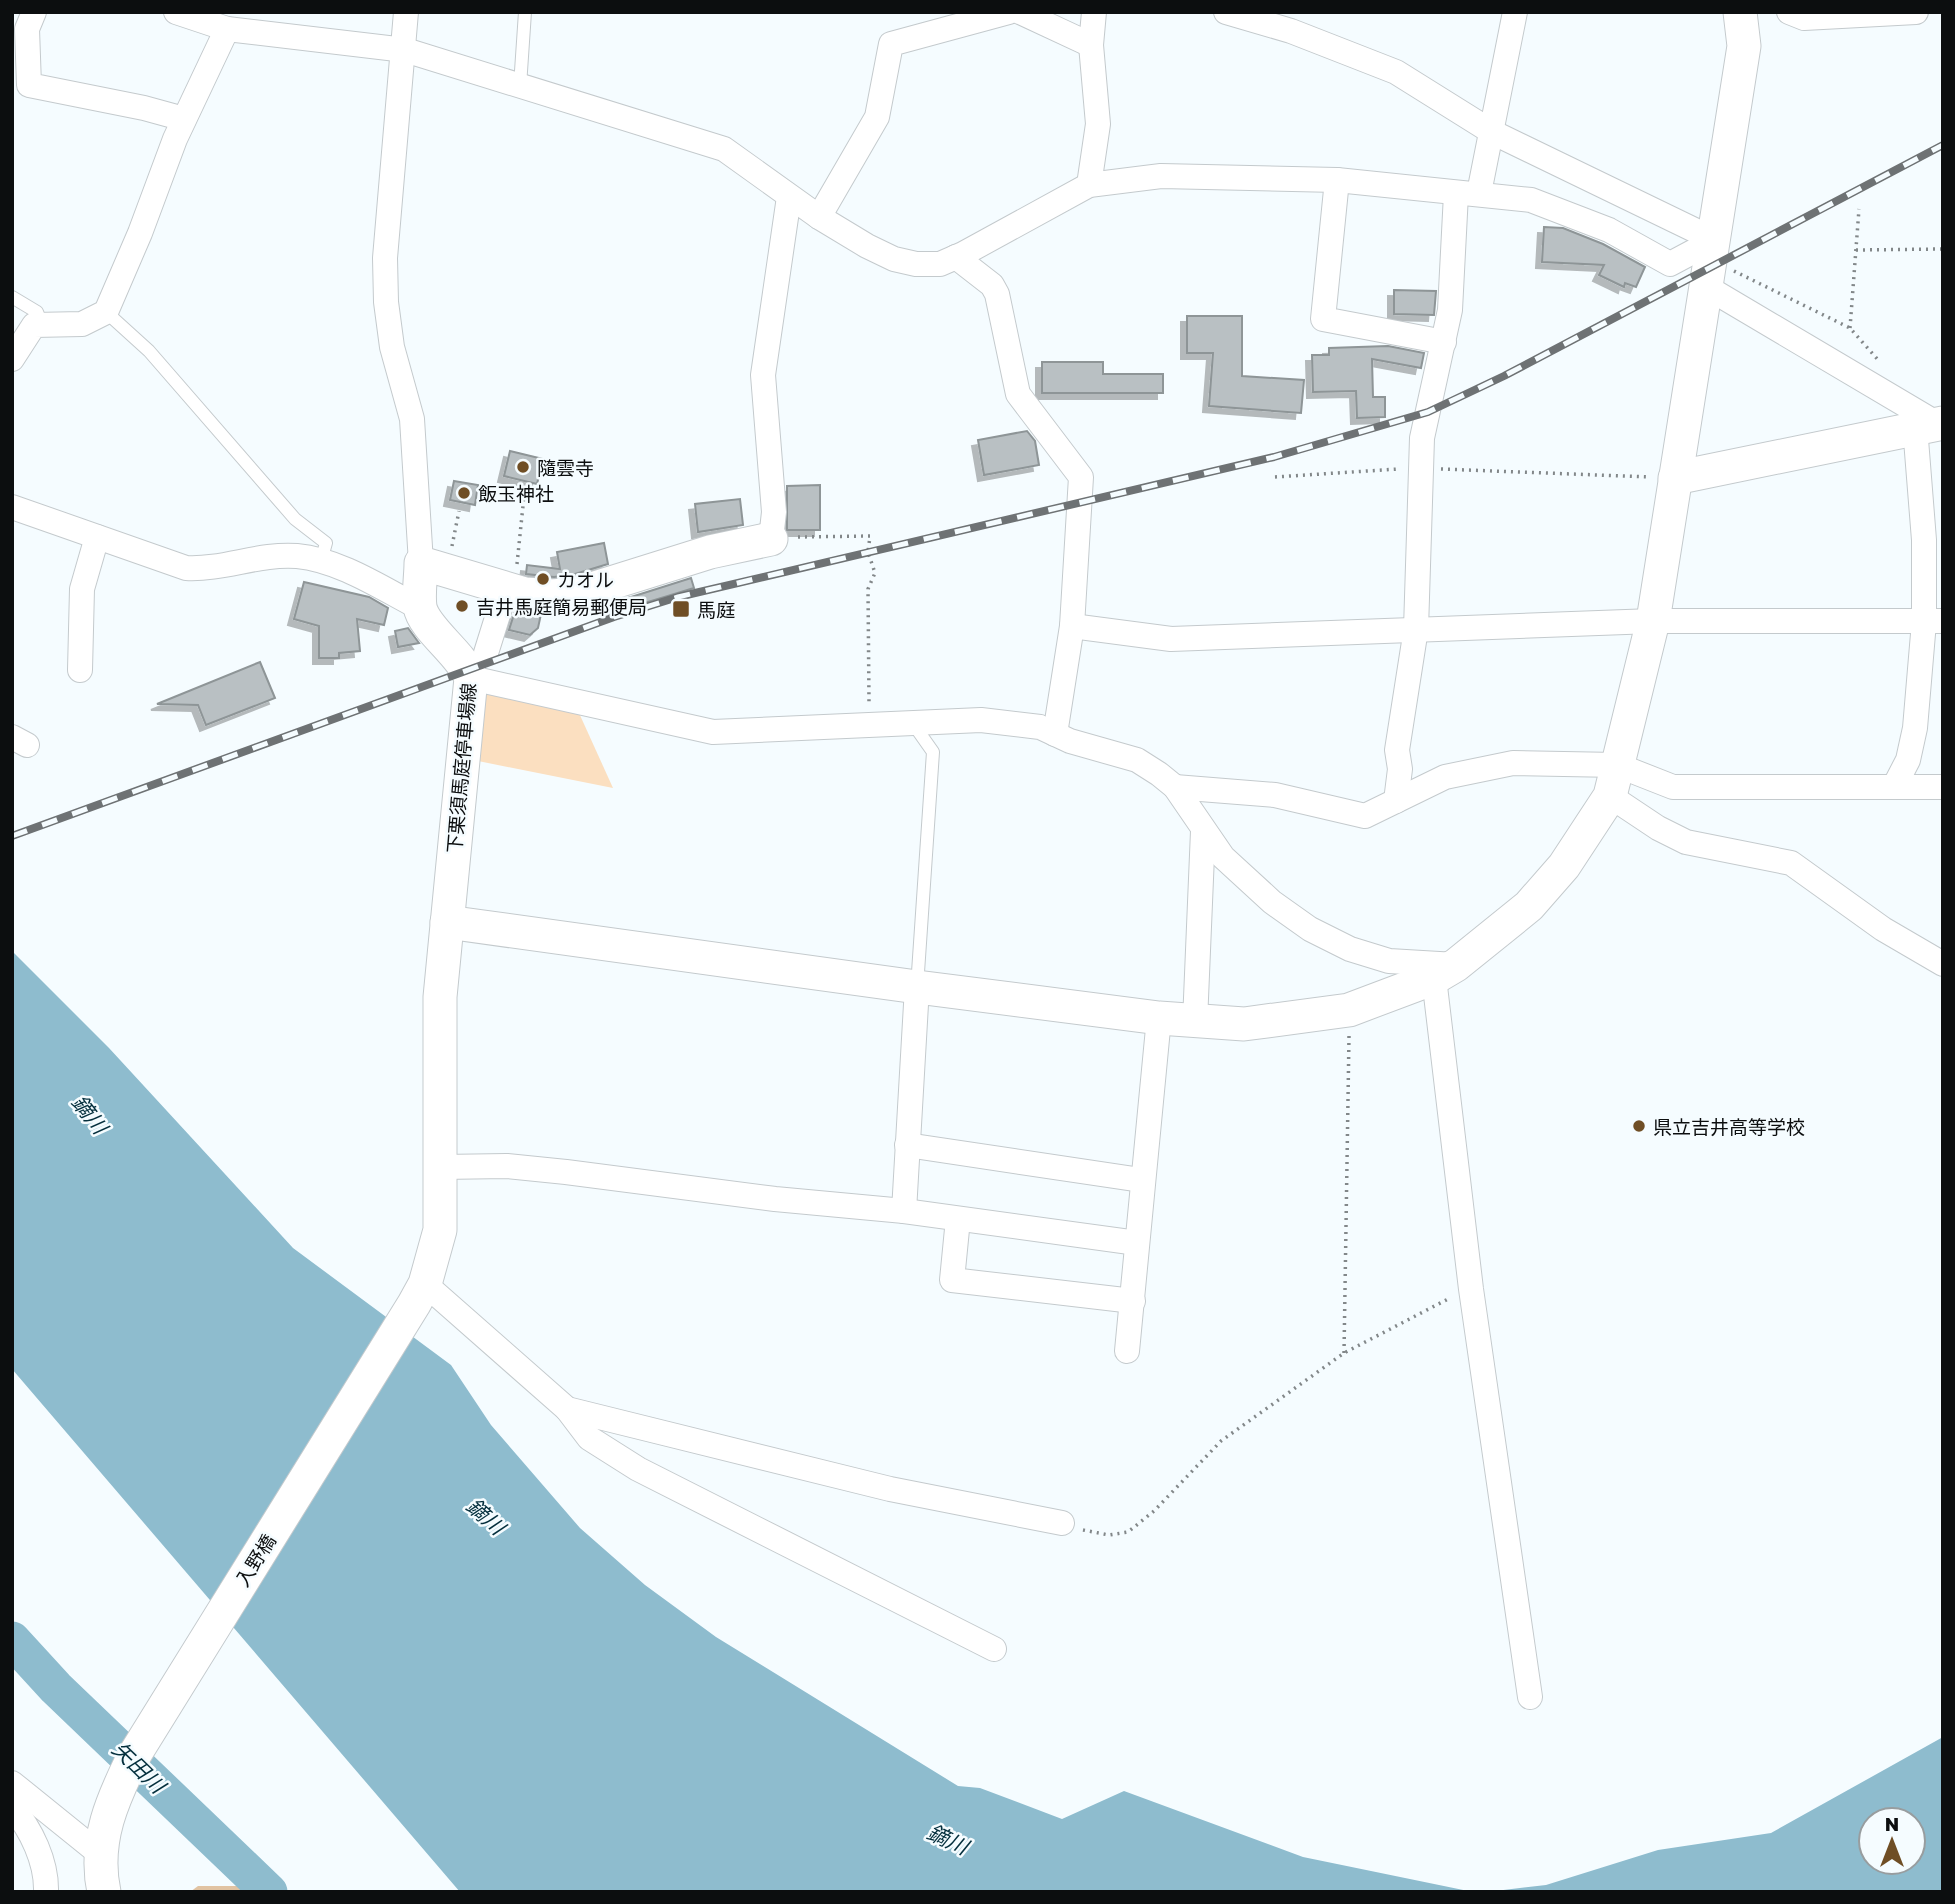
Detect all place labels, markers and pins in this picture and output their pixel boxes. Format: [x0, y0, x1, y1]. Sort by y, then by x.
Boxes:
place label: 隨雲寺 [537, 456, 594, 479]
marker: 隨雲寺 [515, 459, 531, 475]
place label: 飯玉神社 [478, 482, 554, 505]
marker: 飯玉神社 [456, 485, 472, 501]
place label: カオル [557, 568, 614, 591]
marker: カオル [535, 571, 551, 587]
place label: 吉井馬庭簡易郵便局 [476, 595, 647, 618]
marker: 吉井馬庭簡易郵便局 [454, 598, 470, 614]
place label: 馬庭 [697, 598, 735, 621]
marker: 馬庭 [671, 599, 691, 619]
place label: 県立吉井高等学校 [1653, 1115, 1805, 1138]
marker: 県立吉井高等学校 [1631, 1118, 1647, 1134]

